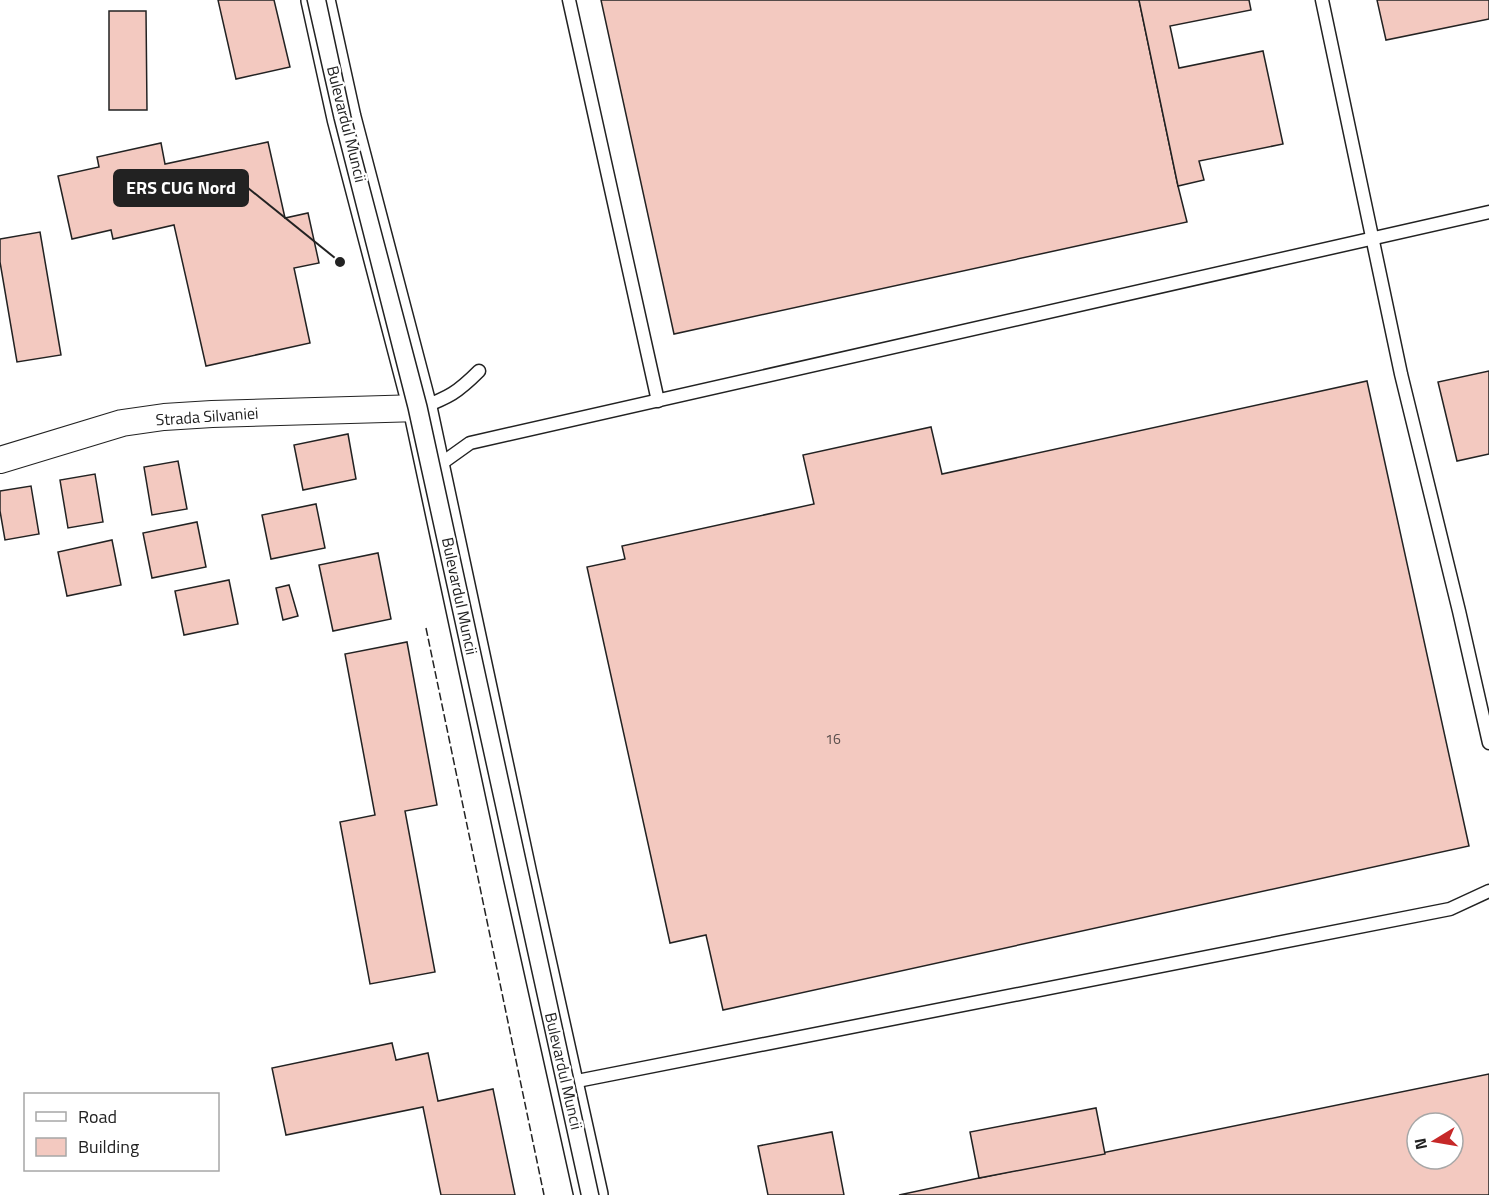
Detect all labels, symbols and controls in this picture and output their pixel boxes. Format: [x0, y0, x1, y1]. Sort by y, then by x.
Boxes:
street label: Bulevardul Muncii [321, 63, 373, 185]
callout: ERS CUG Nord [114, 170, 248, 206]
text: ERS CUG Nord [126, 174, 236, 201]
street label: Strada Silvaniei [155, 400, 259, 432]
street label: Bulevardul Muncii [436, 535, 484, 657]
house number: 16 [825, 728, 841, 749]
street label: Bulevardul Muncii [539, 1010, 589, 1132]
legend [24, 1093, 219, 1171]
text: Road [78, 1103, 117, 1130]
north arrow [1405, 1111, 1465, 1171]
text: Building [78, 1133, 139, 1160]
text: N [1407, 1136, 1433, 1152]

